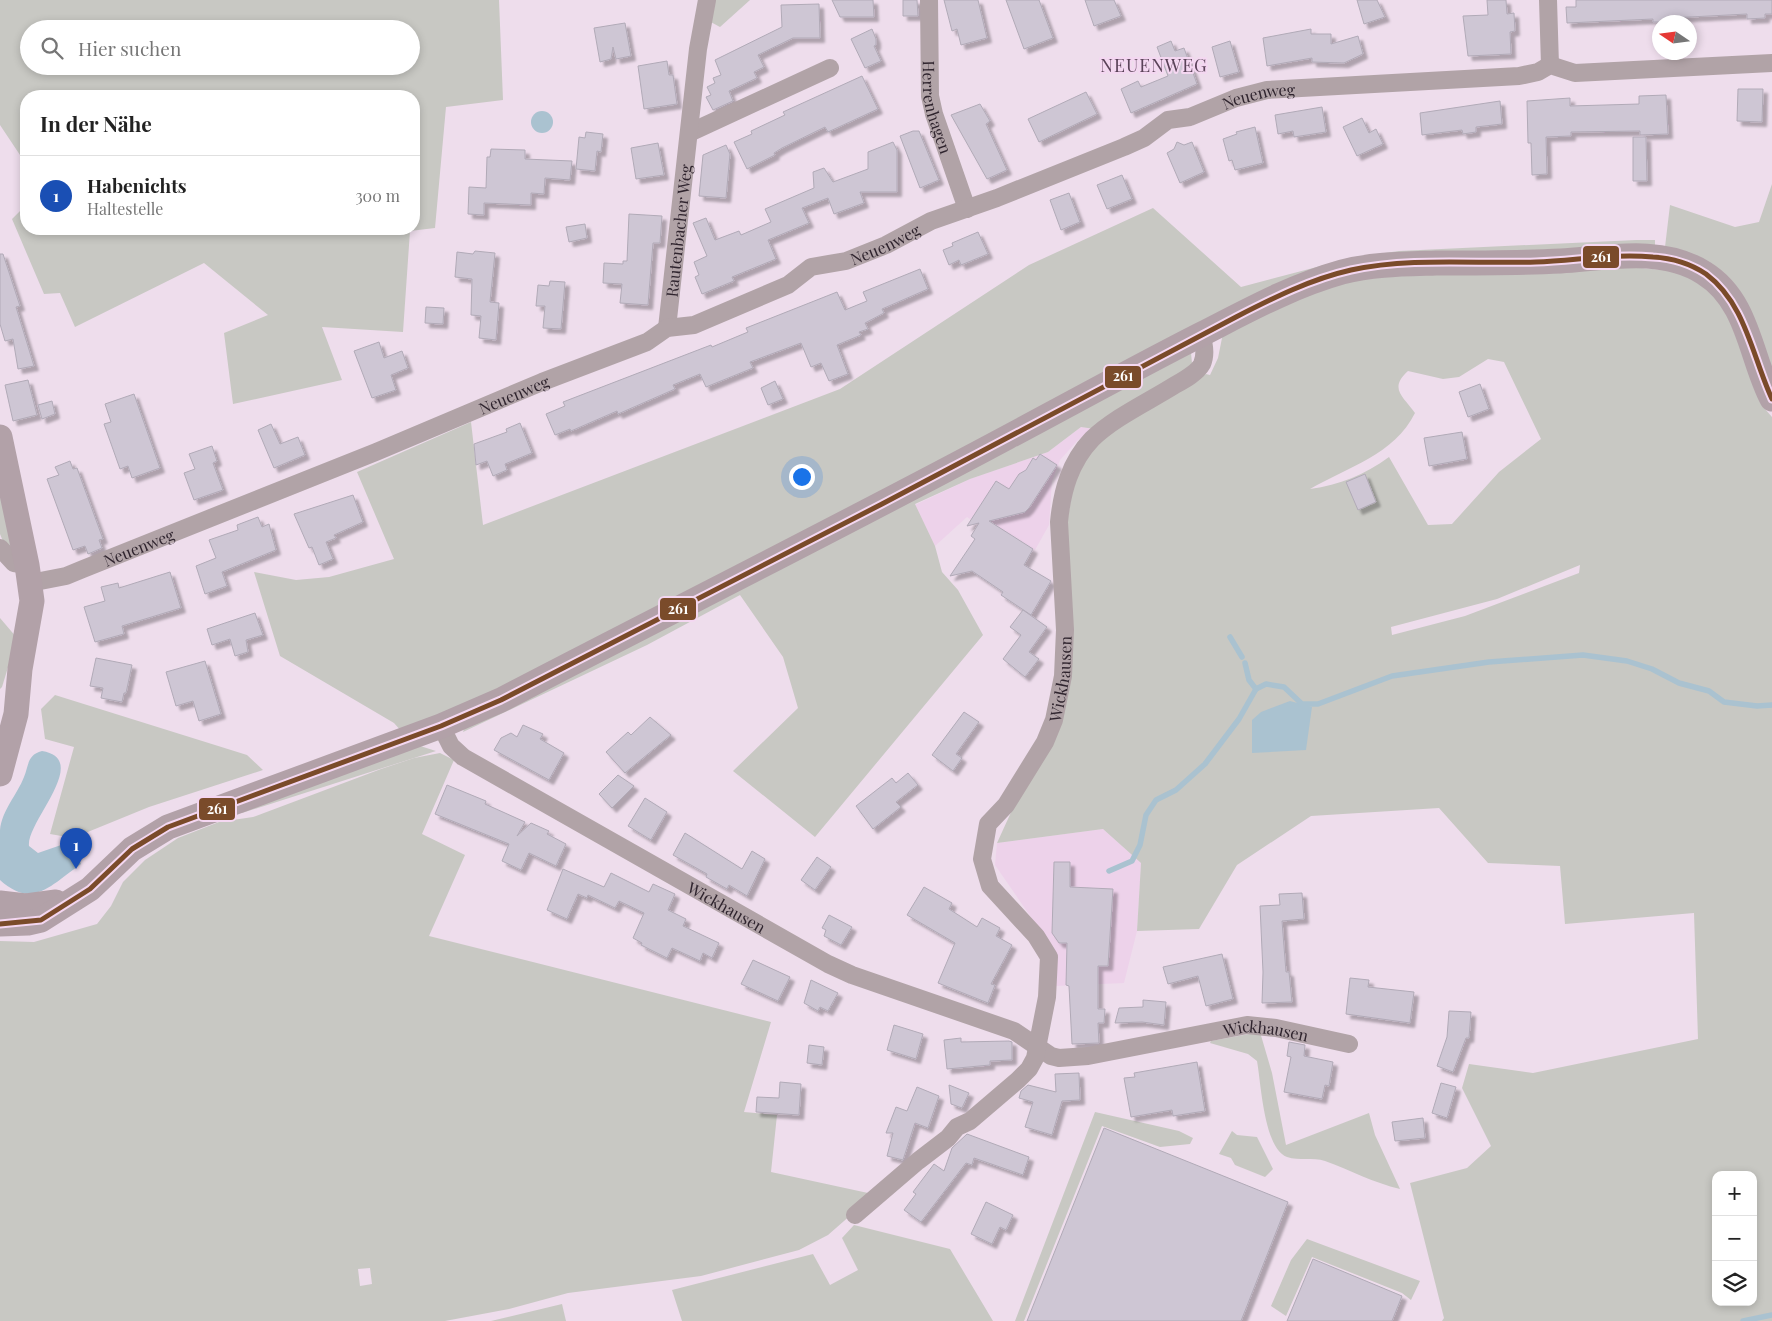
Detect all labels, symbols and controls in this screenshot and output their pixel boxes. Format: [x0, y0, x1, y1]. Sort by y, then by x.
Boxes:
north arrow [1652, 15, 1697, 60]
search box [20, 20, 420, 75]
icon: search [38, 34, 66, 62]
text: Hier suchen [78, 35, 181, 61]
district label: NEUENWEG [1100, 53, 1208, 77]
street label: Herrenhagen [919, 60, 958, 157]
street label: Neuenweg [1218, 78, 1296, 113]
text: In der Nähe [40, 109, 152, 137]
street label: Rautenbacher Weg [660, 163, 696, 298]
text: Habenichts [87, 172, 187, 198]
text: 1 [53, 185, 59, 206]
text: 300 m [355, 185, 400, 206]
text: Haltestelle [87, 198, 163, 219]
street label: Neuenweg [847, 218, 924, 269]
line badge: 261 [1582, 245, 1620, 269]
text: 261 [1591, 247, 1611, 266]
line badge: 261 [1104, 365, 1142, 389]
text: 261 [1113, 366, 1133, 385]
street label: Neuenweg [475, 370, 552, 418]
your location [789, 464, 815, 490]
street label: Neuenweg [100, 523, 178, 570]
line badge: 261 [659, 597, 697, 621]
text: 261 [668, 599, 688, 618]
street label: Wickhausen [1043, 635, 1075, 724]
line badge: 261 [198, 797, 236, 821]
text: 261 [207, 799, 227, 818]
pin: 1 [60, 828, 92, 869]
street label: Wickhausen [683, 876, 770, 937]
street label: Wickhausen [1220, 1014, 1311, 1045]
map controls [1712, 1171, 1757, 1306]
button: + [1712, 1171, 1757, 1216]
button: − [1712, 1216, 1757, 1261]
button: layers [1712, 1261, 1757, 1306]

